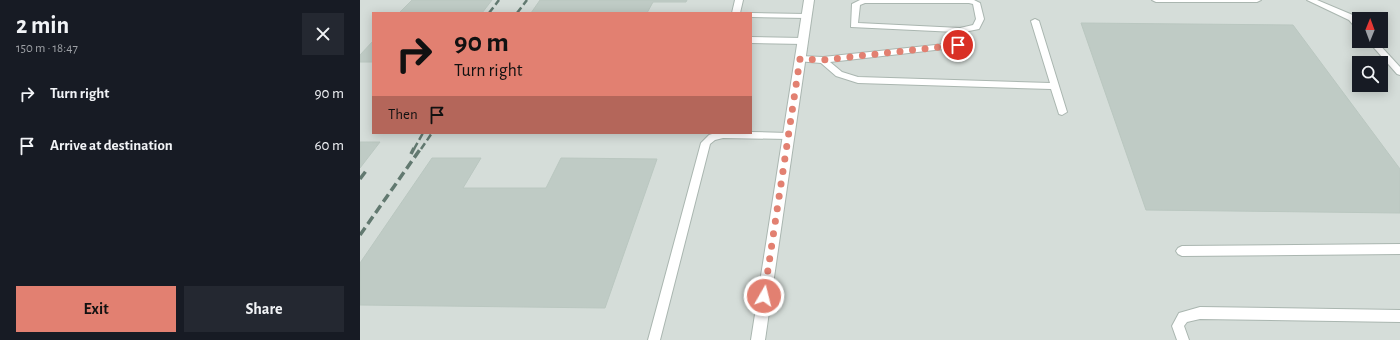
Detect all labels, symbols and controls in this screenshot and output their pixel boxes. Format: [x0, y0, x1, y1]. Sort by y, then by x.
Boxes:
north arrow [1352, 12, 1388, 48]
map controls [1352, 12, 1388, 92]
button: close [302, 13, 344, 55]
text: 2 min [16, 14, 69, 38]
icon: right [388, 28, 440, 80]
pin [941, 28, 975, 62]
text: 90 m [454, 29, 509, 57]
icon: arrive [947, 34, 969, 56]
text: 150 m · 18:47 [16, 42, 78, 55]
button: search [1352, 56, 1388, 92]
text: Turn right [454, 62, 523, 80]
icon: right [16, 83, 38, 105]
text: Turn right [50, 86, 109, 101]
text: 90 m [315, 86, 344, 101]
icon: arrive [426, 104, 448, 126]
text: Then [388, 107, 418, 122]
icon: arrive [16, 135, 38, 157]
text: Arrive at destination [50, 138, 173, 153]
text: 60 m [315, 138, 344, 153]
position arrow [743, 275, 785, 317]
button: Exit [16, 286, 176, 332]
button: Share [184, 286, 344, 332]

